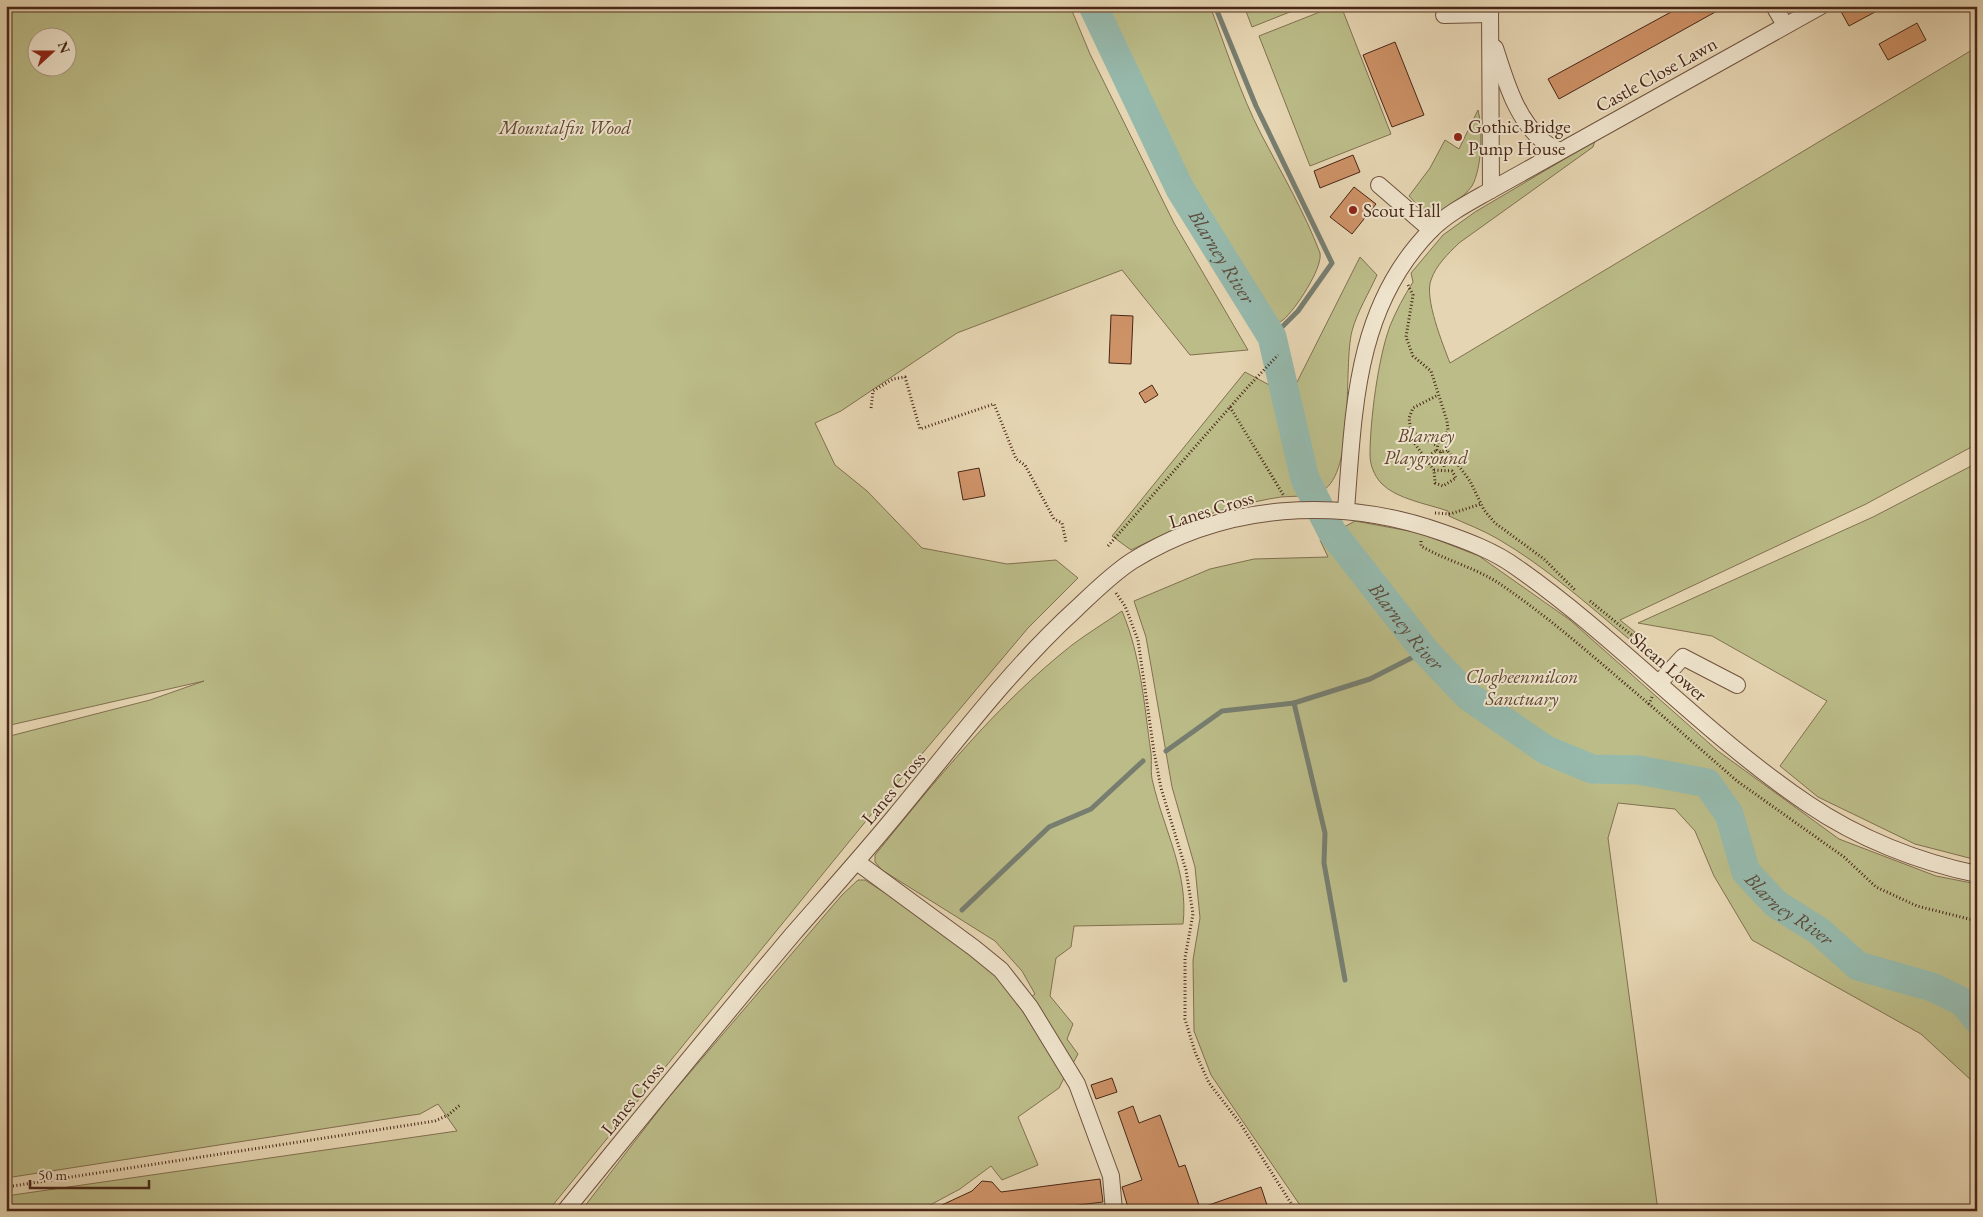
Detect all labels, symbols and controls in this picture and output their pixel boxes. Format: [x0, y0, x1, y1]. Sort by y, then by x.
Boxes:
north arrow [28, 28, 78, 78]
street label: Castle Close Lawn [1591, 31, 1721, 118]
text: N [54, 39, 75, 56]
place label: Gothic Bridge Pump House [1468, 114, 1571, 161]
park label: Mountalfin Wood [498, 115, 631, 140]
marker: Gothic Bridge Pump House [1452, 131, 1464, 143]
place label: Scout Hall [1363, 198, 1441, 223]
water label: Blarney River [1182, 204, 1262, 309]
marker: Scout Hall [1347, 204, 1359, 216]
park label: Blarney Playground [1384, 423, 1468, 470]
street label: Lanes Cross [1166, 485, 1257, 534]
water label: Blarney River [1362, 576, 1450, 677]
street label: Shean Lower [1625, 626, 1713, 707]
park label: Clogheenmilcon Sanctuary [1466, 664, 1578, 711]
street label: Lanes Cross [856, 747, 931, 830]
water label: Blarney River [1739, 865, 1840, 952]
street label: Lanes Cross [595, 1056, 670, 1140]
scale bar [30, 1157, 149, 1189]
text: 50 m [38, 1165, 67, 1184]

